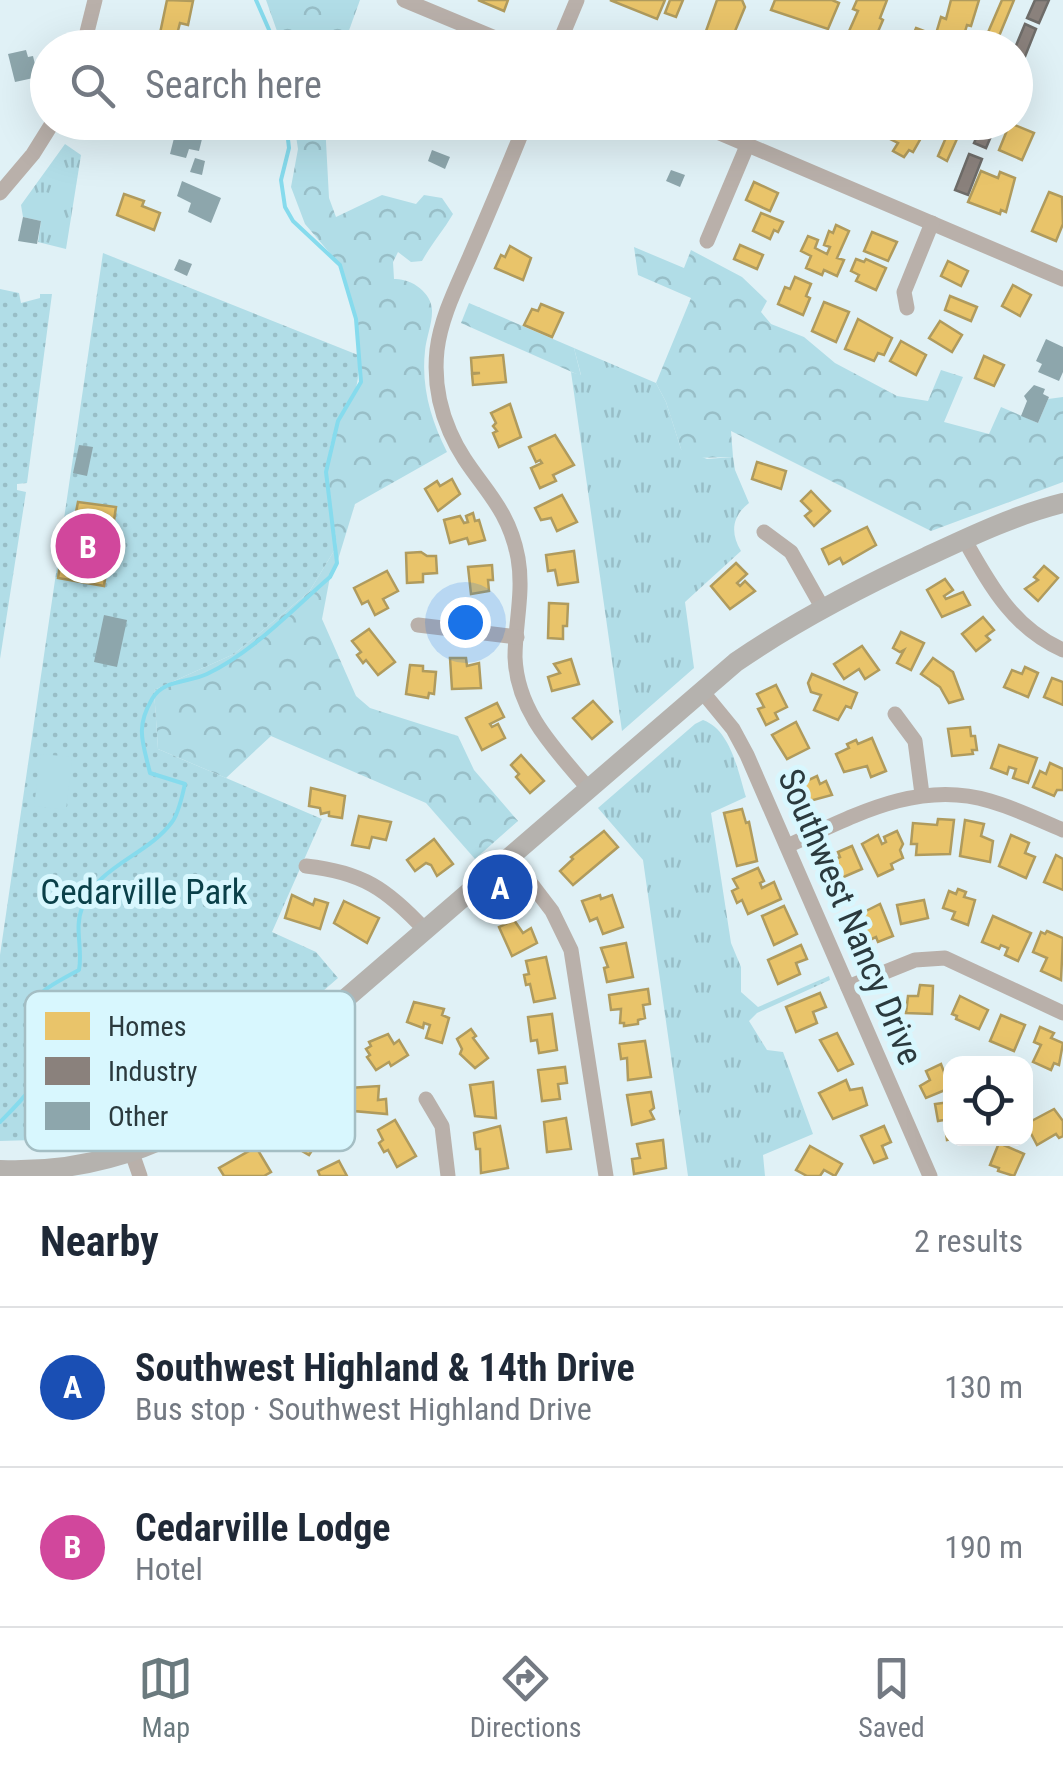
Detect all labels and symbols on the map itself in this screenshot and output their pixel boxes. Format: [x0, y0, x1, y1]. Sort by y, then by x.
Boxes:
pin: B [56, 508, 120, 584]
your location [440, 597, 491, 648]
street label: Southwest Nancy Drive [769, 763, 931, 1071]
pin: A [468, 850, 532, 924]
park label: Cedarville Park [40, 872, 248, 913]
legend [25, 991, 355, 1151]
text: Homes [108, 1010, 186, 1043]
text: Industry [108, 1055, 198, 1088]
text: Other [108, 1100, 168, 1133]

